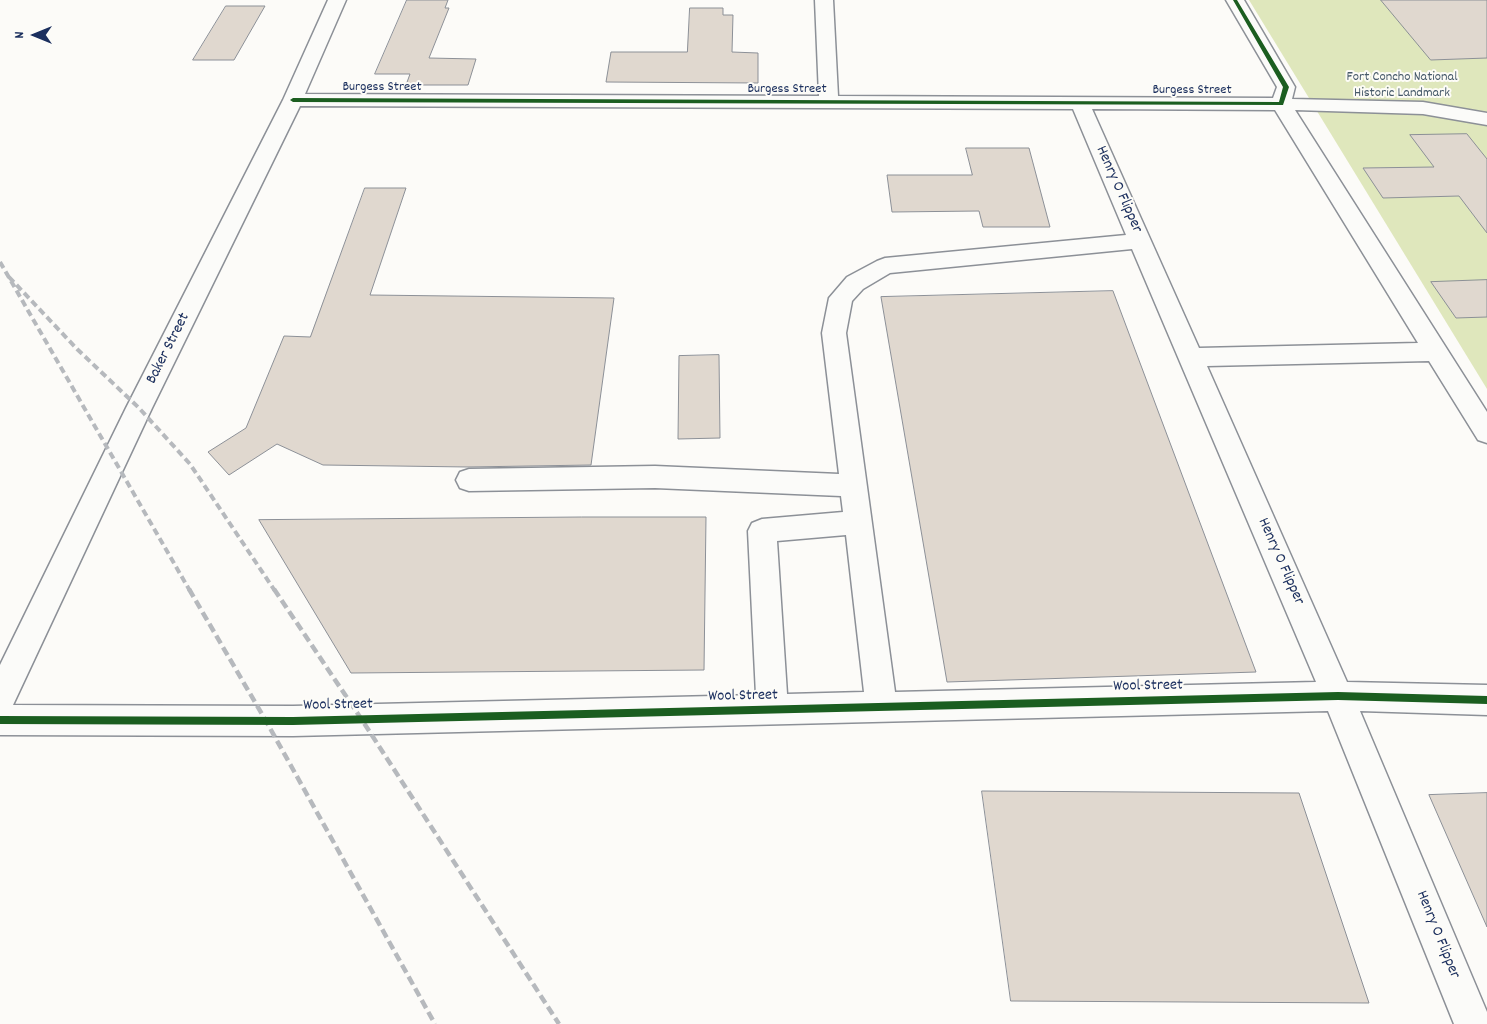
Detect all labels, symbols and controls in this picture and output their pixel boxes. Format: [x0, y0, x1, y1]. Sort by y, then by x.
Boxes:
north arrow [10, 10, 60, 60]
text: N [10, 32, 30, 38]
park label: Fort Concho National Historic Landmark [1347, 70, 1457, 102]
street label: Burgess Street [342, 80, 422, 96]
street label: Burgess Street [747, 82, 827, 98]
street label: Burgess Street [1152, 83, 1232, 99]
street label: Henry O Flipper [1090, 144, 1146, 236]
street label: Baker Street [143, 310, 195, 388]
street label: Henry O Flipper [1252, 516, 1308, 608]
street label: Wool Street [1113, 677, 1183, 697]
street label: Wool Street [708, 687, 778, 707]
street label: Wool Street [303, 696, 373, 716]
street label: Henry O Flipper [1411, 888, 1463, 982]

